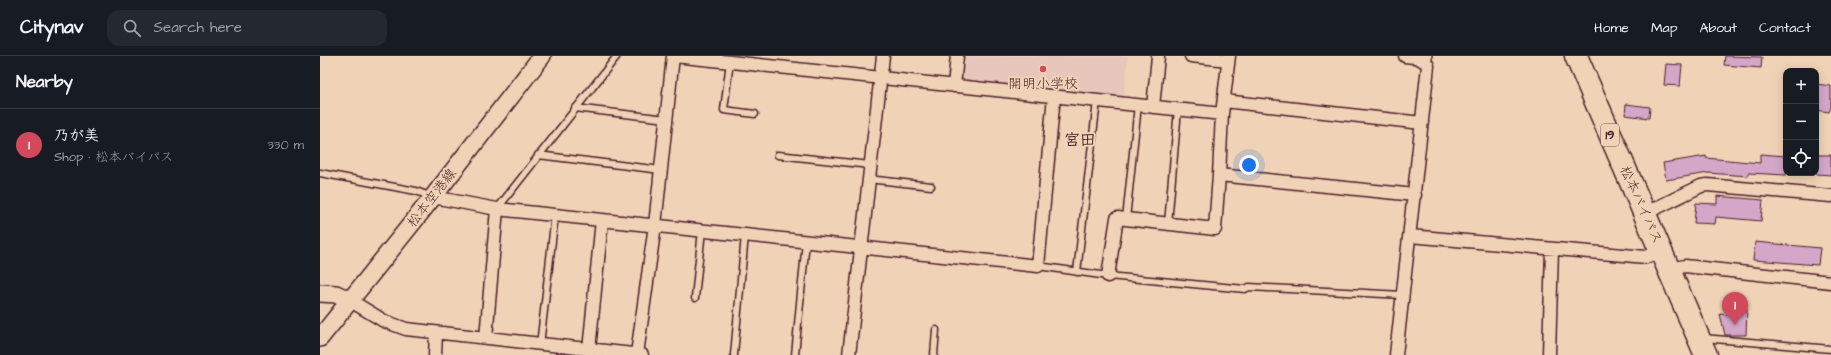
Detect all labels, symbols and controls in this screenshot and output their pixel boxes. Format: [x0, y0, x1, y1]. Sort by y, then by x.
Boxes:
search box [107, 10, 387, 46]
text: Citynav [20, 14, 83, 41]
icon: search [121, 17, 143, 39]
text: Search here [153, 17, 242, 38]
text: Home [1594, 18, 1629, 38]
text: Map [1651, 18, 1677, 38]
text: About [1699, 18, 1737, 38]
text: Contact [1759, 18, 1811, 38]
marker: 開明小学校 [1038, 64, 1048, 74]
map controls [1783, 68, 1819, 176]
button: + [1783, 68, 1819, 104]
text: Nearby [16, 70, 73, 94]
place label: 開明小学校 [1008, 74, 1078, 94]
button: − [1783, 104, 1819, 140]
road number: 19 [1601, 124, 1619, 146]
text: 乃が美 [54, 125, 99, 146]
district label: 宮田 [1064, 129, 1096, 151]
text: 1 [28, 136, 30, 154]
text: 330 m [267, 136, 304, 154]
button: locate [1783, 140, 1819, 176]
text: Shop · 松本バイパス [54, 148, 173, 166]
your location [1239, 155, 1259, 175]
street label: 松本バイパス [1615, 163, 1667, 247]
street label: 松本空港線 [403, 164, 461, 232]
pin: 1 [1722, 292, 1748, 325]

